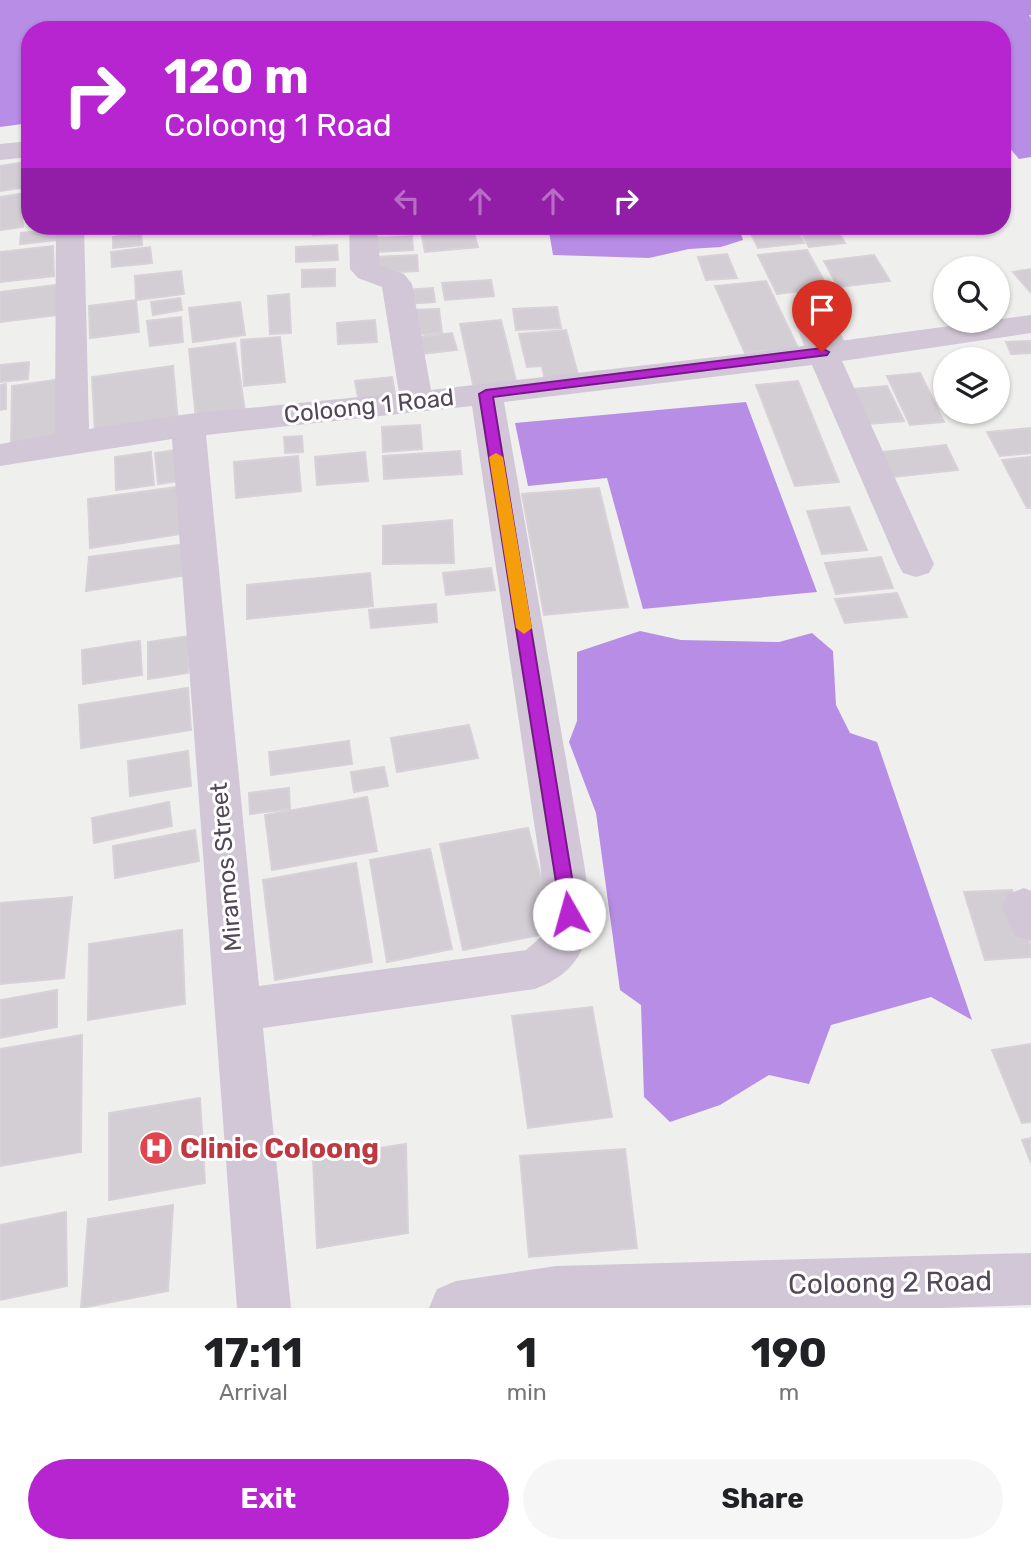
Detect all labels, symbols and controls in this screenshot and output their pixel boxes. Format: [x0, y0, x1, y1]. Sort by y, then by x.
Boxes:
text: 120 m [164, 47, 309, 105]
icon: right [49, 49, 140, 140]
text: Coloong 1 Road [164, 106, 392, 144]
icon: left [388, 182, 426, 220]
icon: ahead [461, 182, 499, 220]
icon: ahead [534, 182, 572, 220]
icon: right [607, 182, 645, 220]
map controls [933, 256, 1010, 424]
button: search [933, 256, 1010, 333]
pin [792, 280, 852, 352]
icon: arrive [803, 291, 841, 329]
button: layers [933, 347, 1010, 424]
street label: Coloong 1 Road [283, 383, 455, 429]
street label: Miramos Street [205, 781, 247, 953]
position arrow [532, 877, 606, 951]
hospital icon: Clinic Coloong [137, 1129, 175, 1167]
place label: Clinic Coloong [180, 1132, 379, 1165]
street label: Coloong 2 Road [788, 1264, 992, 1301]
text: 17:11 [204, 1328, 303, 1378]
text: 1 [516, 1328, 537, 1378]
text: 190 [751, 1328, 827, 1378]
text: Arrival [219, 1378, 288, 1406]
text: min [507, 1378, 547, 1406]
text: m [779, 1378, 799, 1406]
button: Exit [28, 1459, 509, 1539]
button: Share [523, 1459, 1003, 1539]

